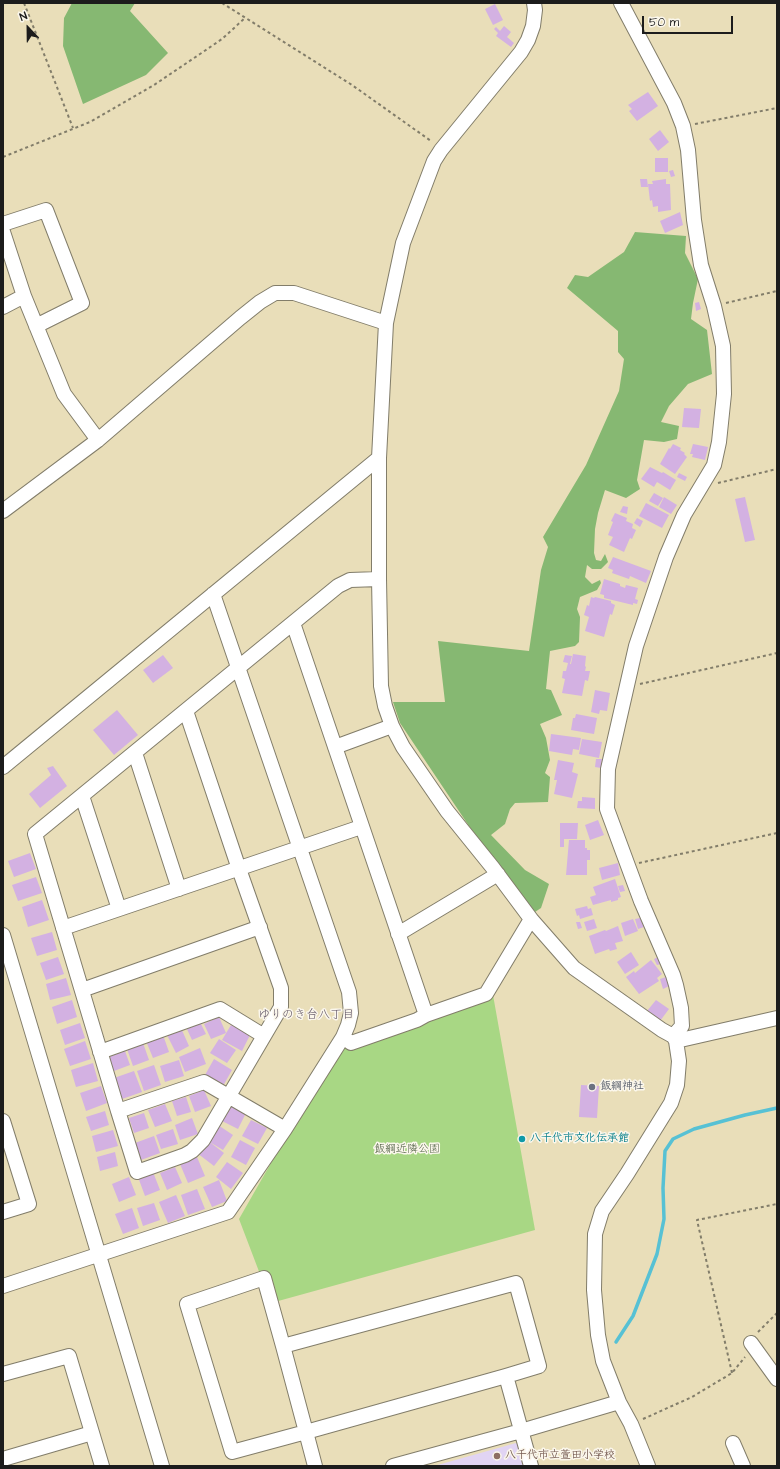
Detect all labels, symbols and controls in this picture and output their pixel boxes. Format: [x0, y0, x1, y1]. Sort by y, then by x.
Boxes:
north arrow [8, 8, 48, 48]
text: N [17, 8, 29, 25]
scale bar [644, 8, 735, 34]
text: 50 m [649, 14, 679, 31]
district label: ゆりのき台八丁目 [258, 1008, 354, 1022]
place label: 飯綱神社 [600, 1080, 644, 1094]
marker: 飯綱神社 [587, 1082, 597, 1092]
place label: 八千代市文化伝承館 [530, 1132, 629, 1146]
marker: 八千代市文化伝承館 [517, 1134, 527, 1144]
park label: 飯綱近隣公園 [374, 1143, 440, 1157]
place label: 八千代市立萱田小学校 [505, 1449, 615, 1463]
marker: 八千代市立萱田小学校 [492, 1451, 502, 1461]

